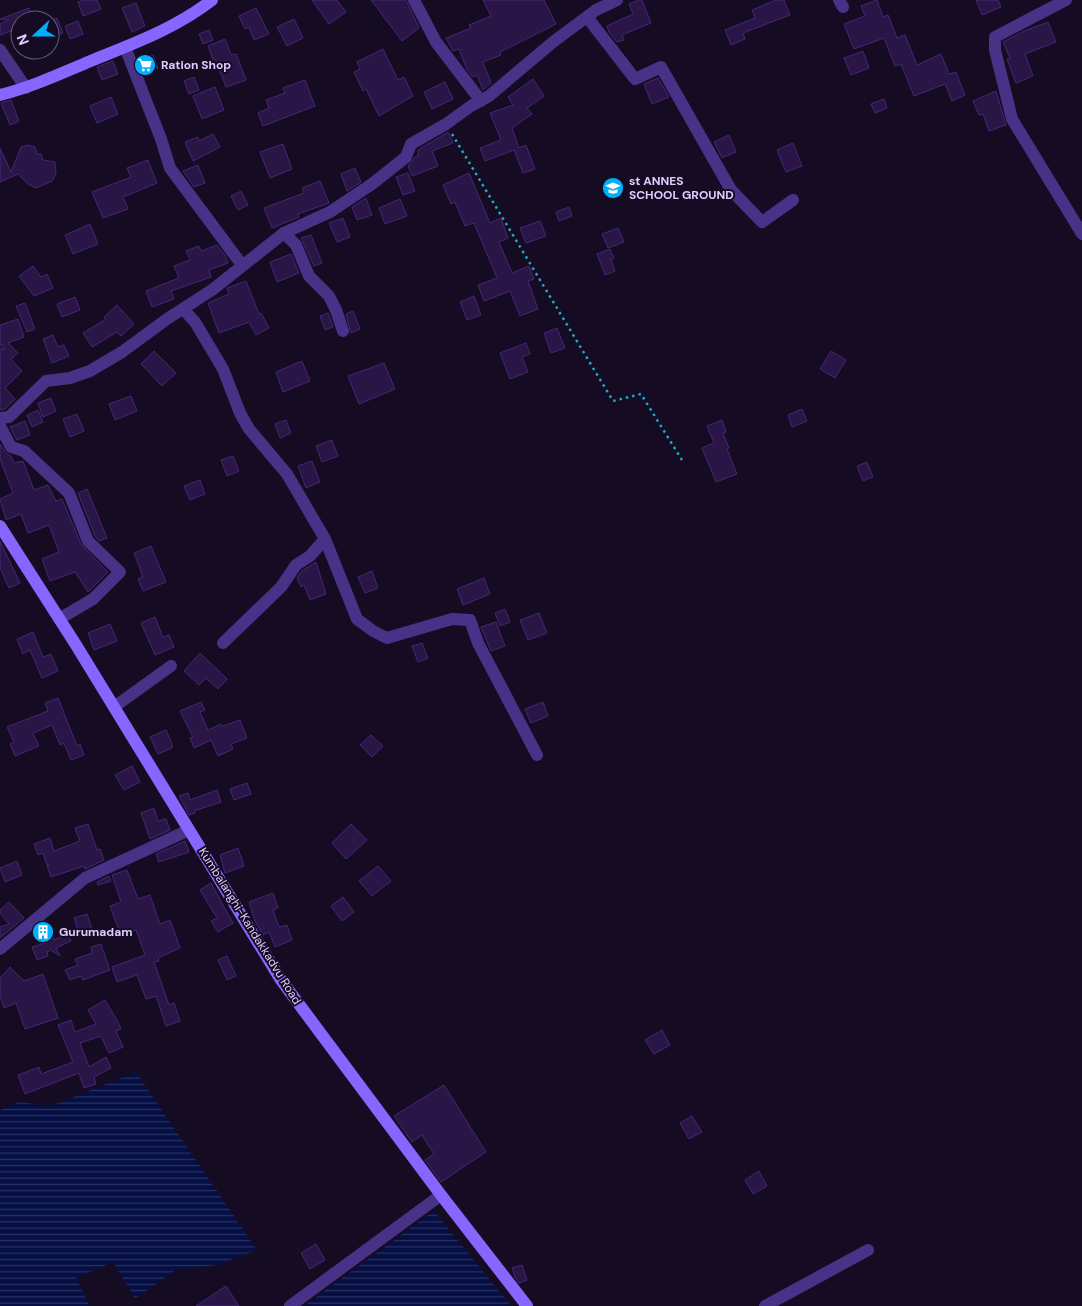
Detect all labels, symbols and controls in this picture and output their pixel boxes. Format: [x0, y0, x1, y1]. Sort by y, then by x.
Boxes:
north arrow [10, 10, 60, 60]
text: N [13, 32, 33, 48]
supermarket icon: Ration Shop [133, 53, 157, 77]
place label: Ration Shop [161, 57, 231, 73]
place label: st ANNES SCHOOL GROUND [629, 173, 734, 203]
school or university icon: st ANNES SCHOOL GROUND [601, 176, 625, 200]
street label: Kumbalanghi-Kandakkadvu Road [195, 845, 305, 1007]
building icon: Gurumadam [31, 920, 55, 944]
place label: Gurumadam [59, 924, 133, 940]

